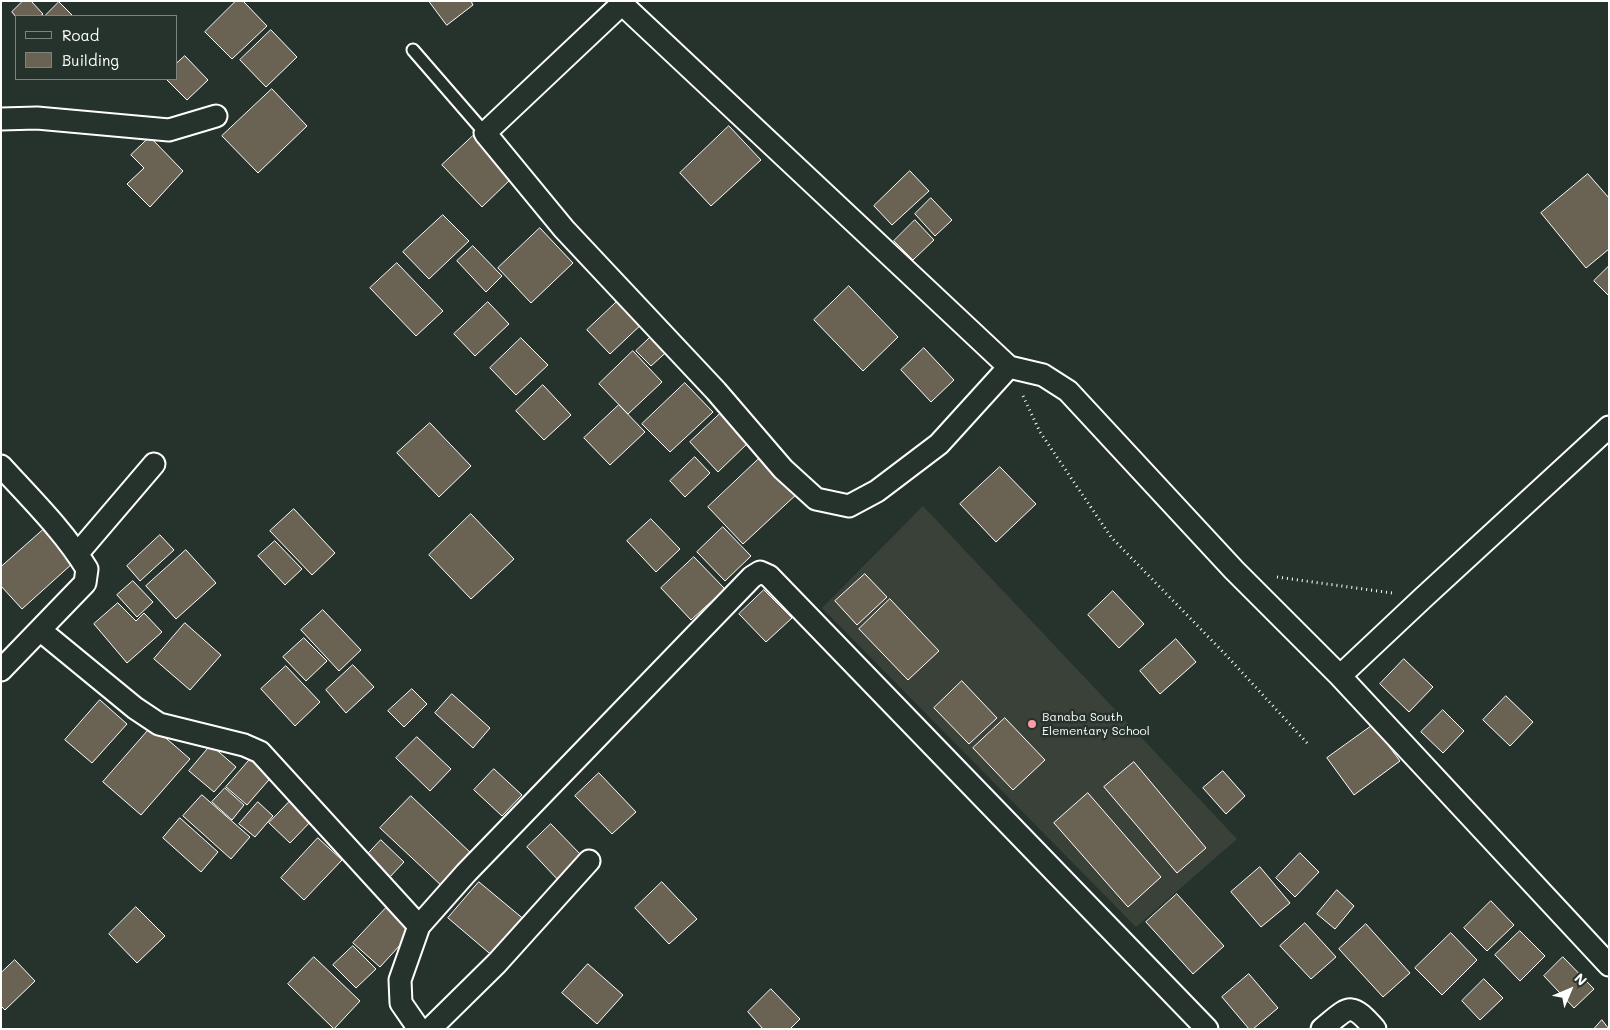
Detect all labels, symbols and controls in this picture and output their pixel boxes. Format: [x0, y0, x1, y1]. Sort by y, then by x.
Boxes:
legend [15, 15, 178, 80]
text: Road [62, 25, 99, 45]
text: Building [62, 50, 119, 70]
place label: Banaba South Elementary School [1042, 710, 1150, 738]
marker: Banaba South Elementary School [1026, 718, 1038, 730]
north arrow [1545, 965, 1595, 1015]
text: N [1570, 969, 1591, 990]

